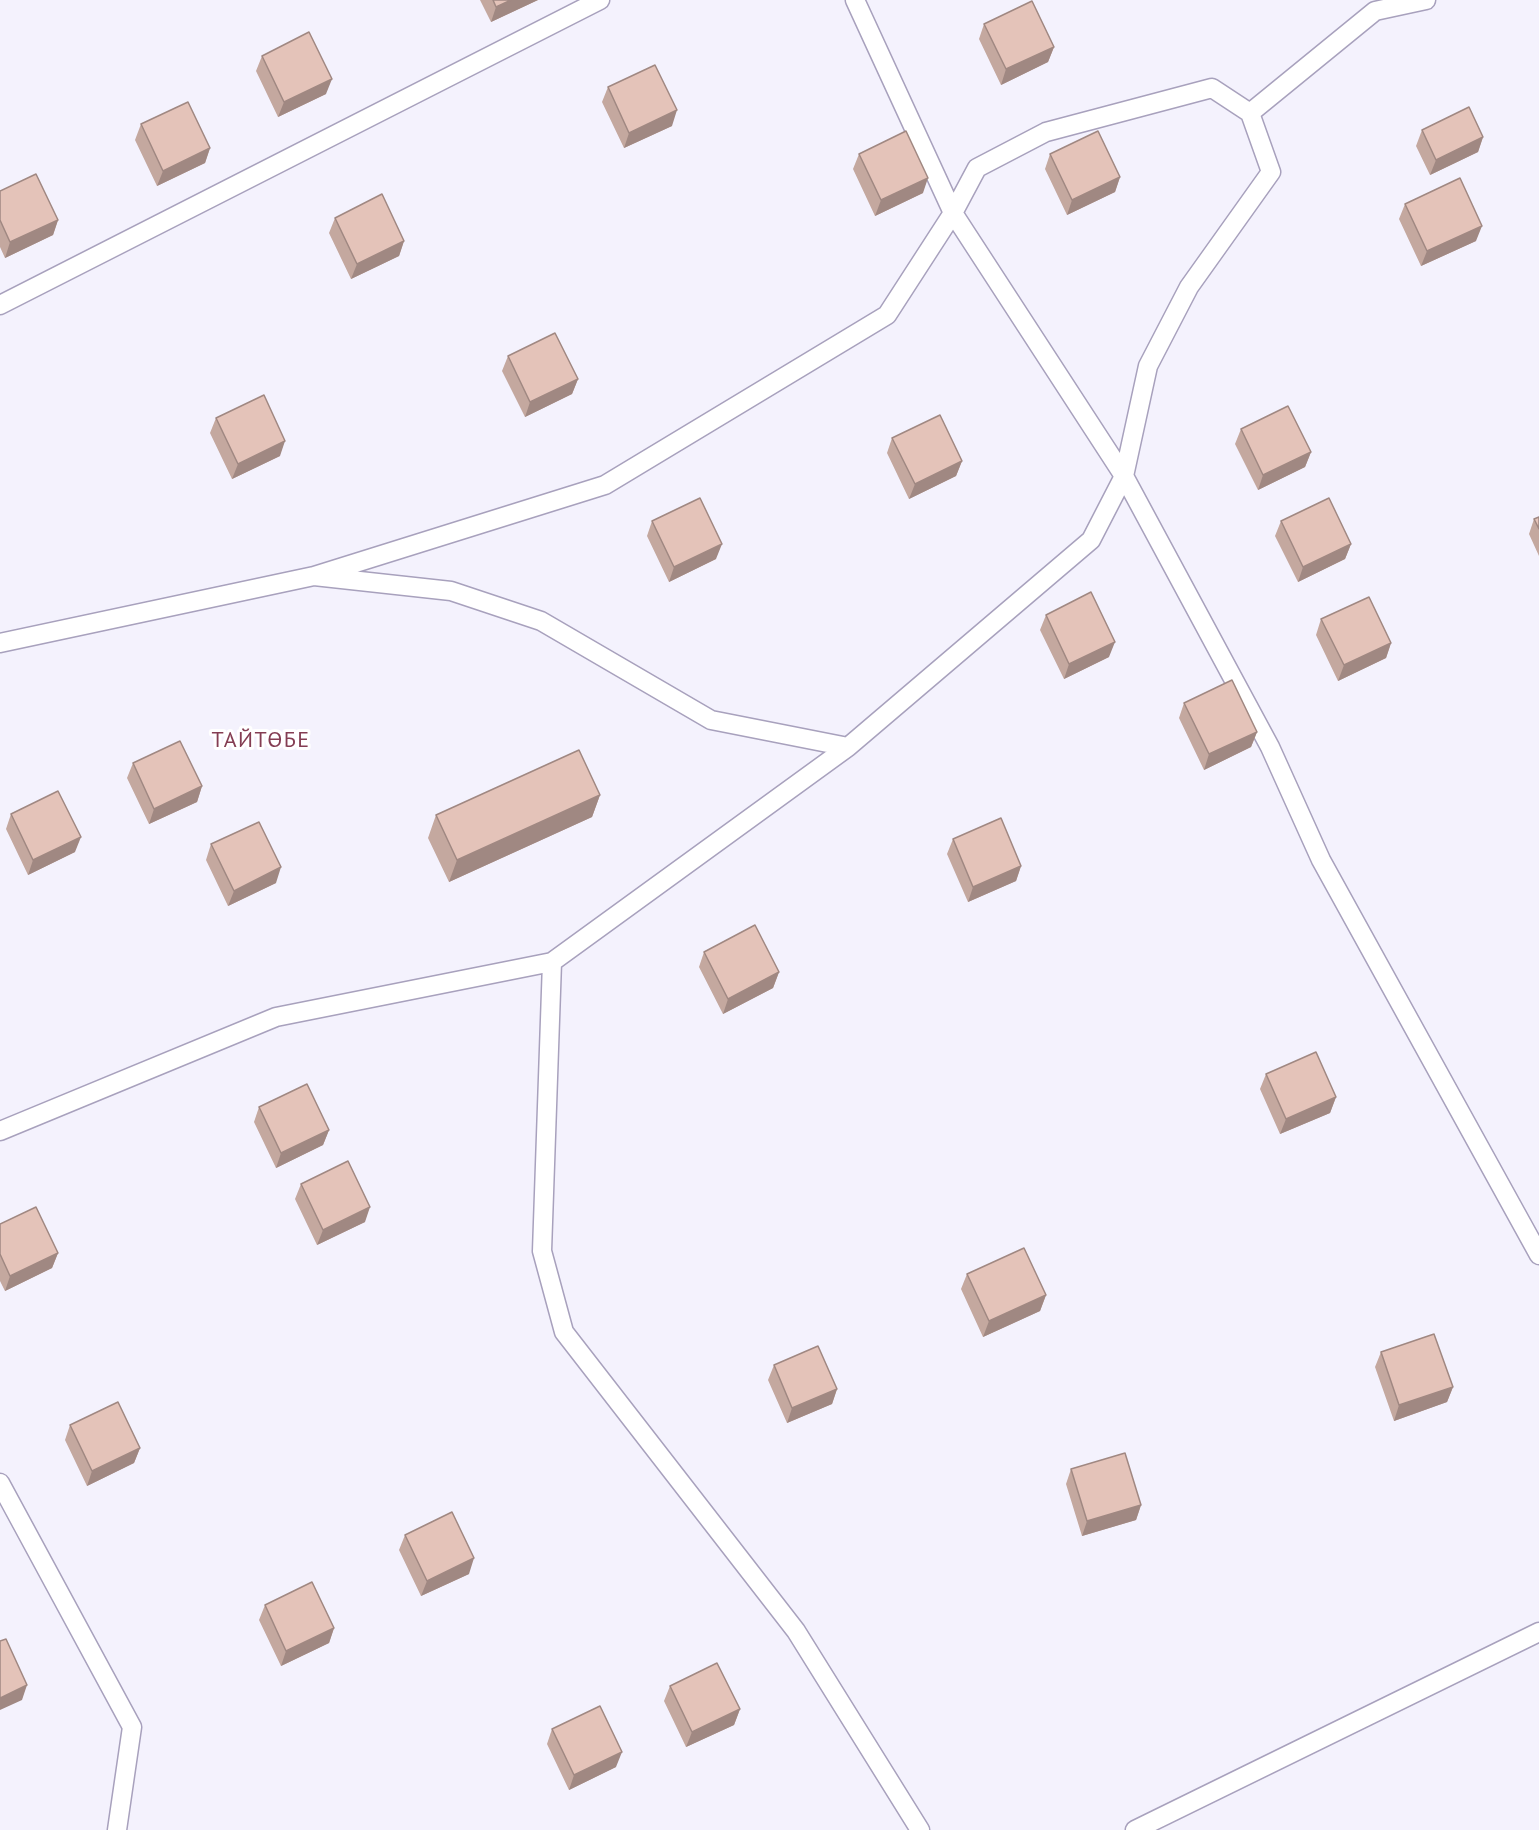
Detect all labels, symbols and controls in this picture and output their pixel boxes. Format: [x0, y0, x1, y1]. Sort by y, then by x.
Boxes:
district label: ТАЙТӨБЕ [211, 728, 311, 754]

